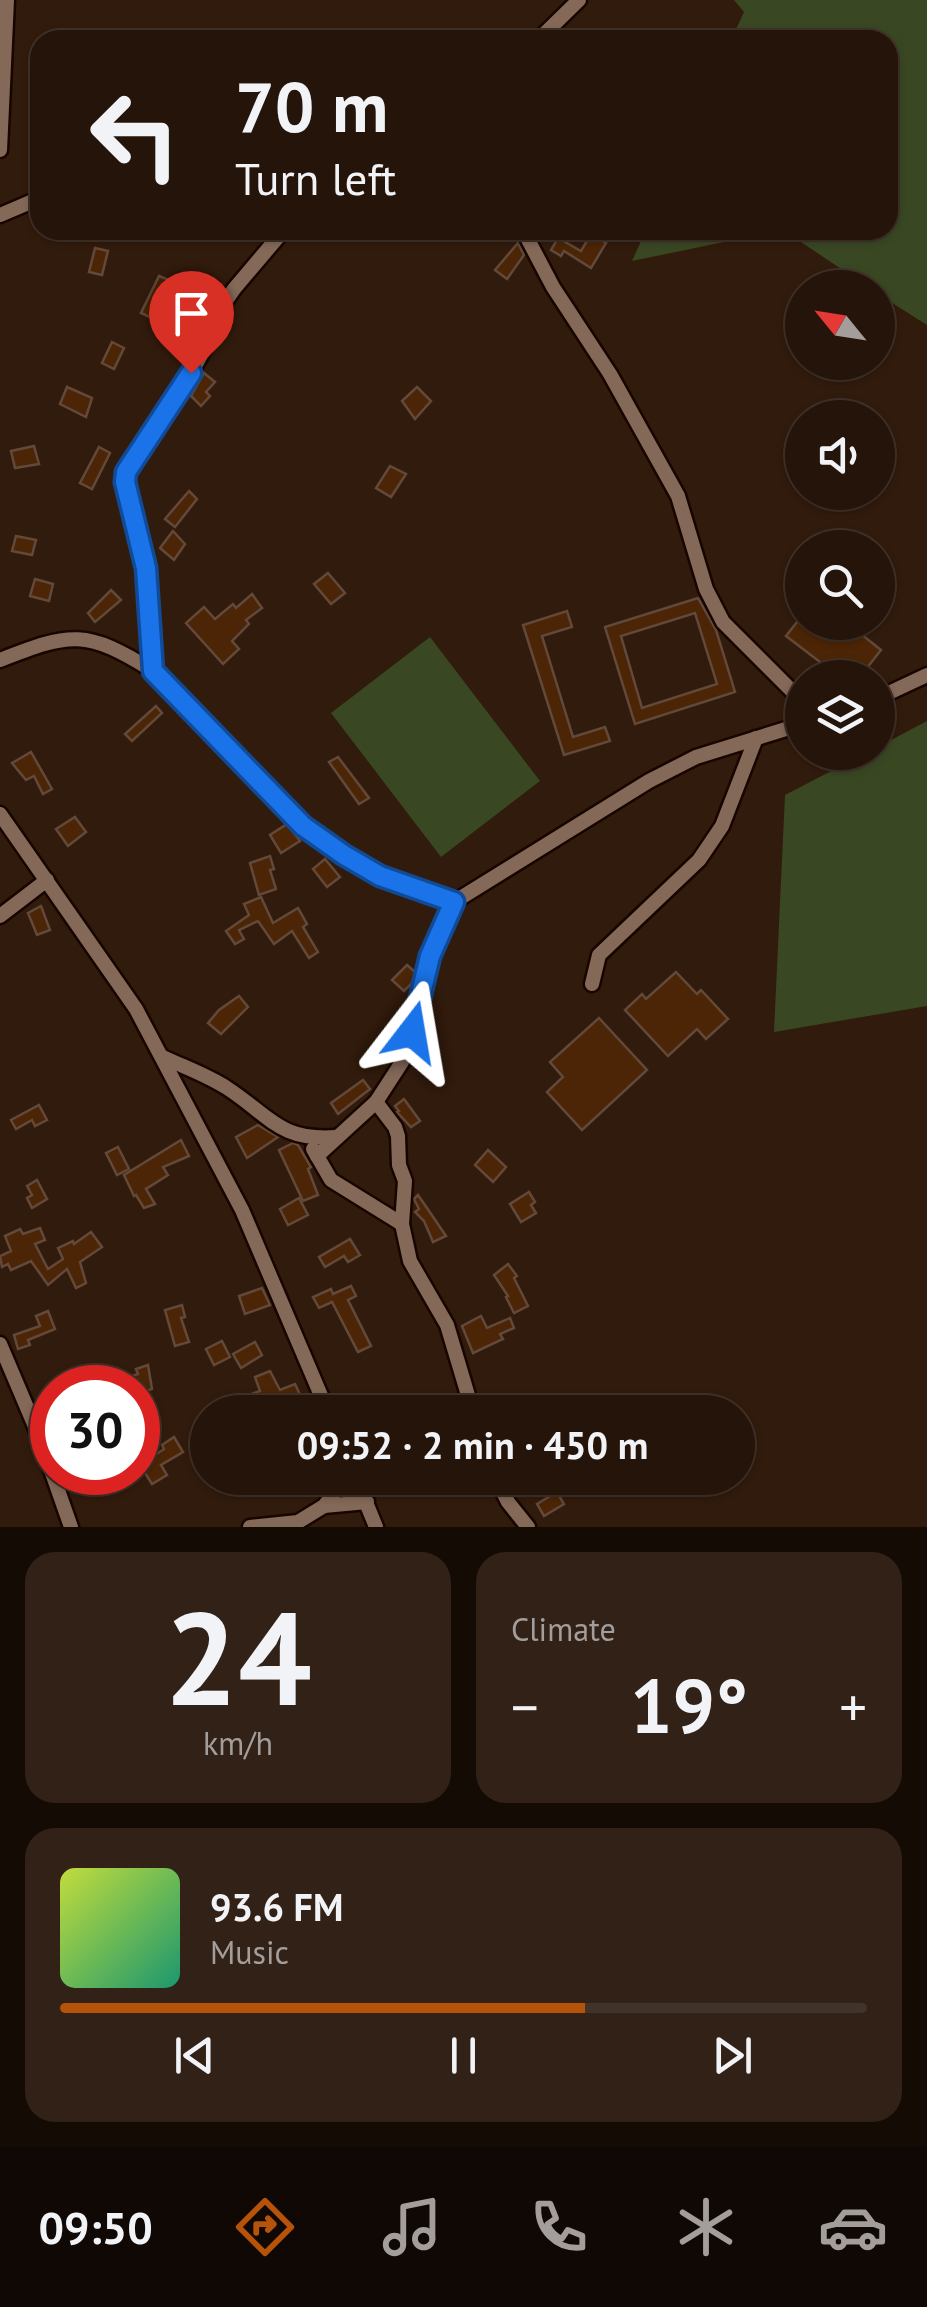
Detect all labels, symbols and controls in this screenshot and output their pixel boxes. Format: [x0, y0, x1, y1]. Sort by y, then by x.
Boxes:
text: 70 m [235, 61, 388, 151]
icon: left [70, 70, 200, 200]
text: Turn left [235, 149, 396, 207]
north arrow [785, 270, 895, 380]
map controls [785, 270, 895, 770]
pin [149, 271, 234, 374]
icon: arrive [164, 286, 219, 341]
button: sound [785, 400, 895, 510]
button: search [785, 530, 895, 640]
button: layers [785, 660, 895, 770]
position arrow [360, 980, 464, 1084]
speed limit sign: 30 [30, 1365, 160, 1495]
text: 09:52 · 2 min · 450 m [297, 1420, 648, 1469]
text: 24 [164, 1573, 312, 1741]
text: Climate [511, 1608, 616, 1650]
text: 19° [630, 1657, 748, 1754]
text: − [511, 1671, 539, 1742]
text: + [839, 1671, 867, 1742]
text: km/h [203, 1722, 273, 1764]
text: 93.6 FM [210, 1882, 343, 1931]
text: Music [210, 1931, 289, 1973]
icon: previous [167, 2028, 222, 2083]
icon: pause [436, 2028, 491, 2083]
icon: next [705, 2028, 760, 2083]
icon: directions [230, 2192, 300, 2262]
icon: music [377, 2192, 447, 2262]
icon: phone [524, 2192, 594, 2262]
icon: climate [671, 2192, 741, 2262]
icon: car [818, 2192, 888, 2262]
text: 09:50 [39, 2198, 153, 2256]

